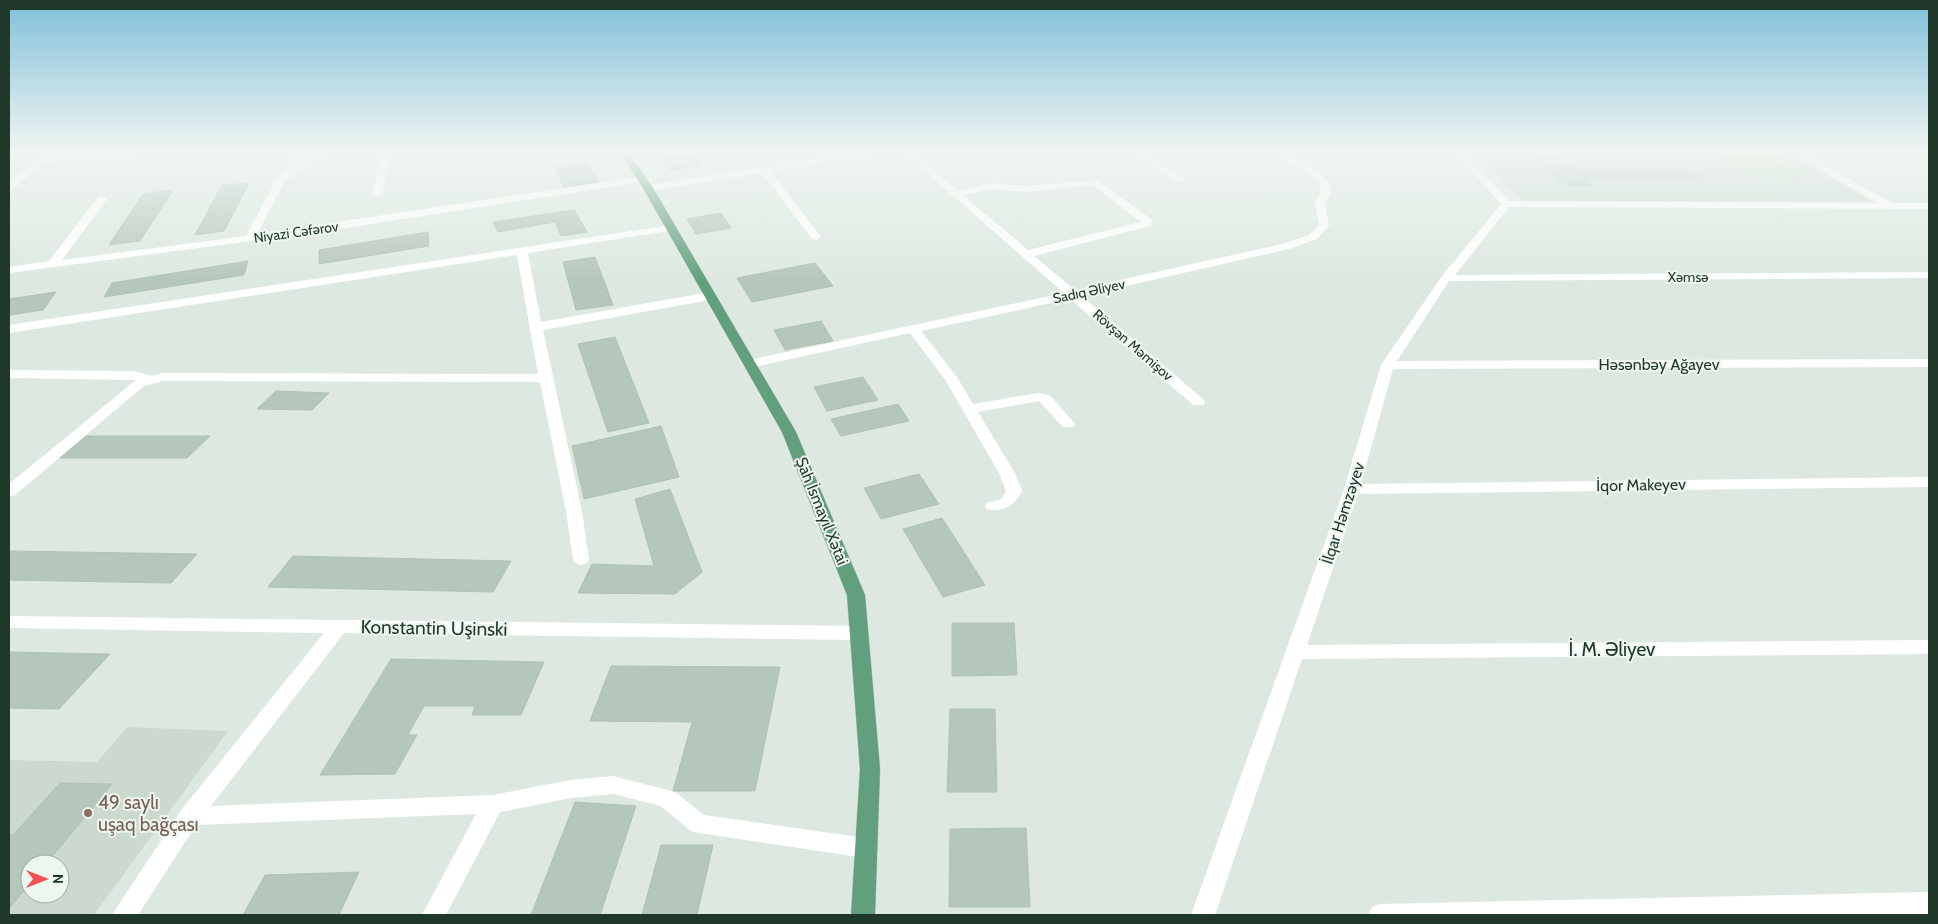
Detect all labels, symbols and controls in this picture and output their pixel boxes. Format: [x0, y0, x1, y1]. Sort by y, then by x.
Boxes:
street label: Niyazi Cəfərov [252, 217, 340, 247]
street label: Xəmsə [1668, 268, 1708, 286]
street label: Sadıq Əliyev [1051, 275, 1127, 307]
street label: Rövşən Məmişov [1089, 305, 1177, 385]
street label: Həsənbəy Ağayev [1598, 355, 1720, 374]
street label: Şah İsmayıl Xətai [792, 454, 852, 568]
street label: İlqar Həmzəyev [1318, 459, 1368, 566]
street label: İqor Makeyev [1596, 475, 1686, 495]
street label: Konstantin Uşinski [360, 615, 508, 641]
street label: İ. M. Əliyev [1569, 638, 1656, 661]
place label: 49 saylı uşaq bağçası [98, 791, 199, 836]
marker: 49 saylı uşaq bağçası [82, 807, 94, 819]
north arrow [20, 854, 70, 904]
text: N [49, 874, 67, 884]

